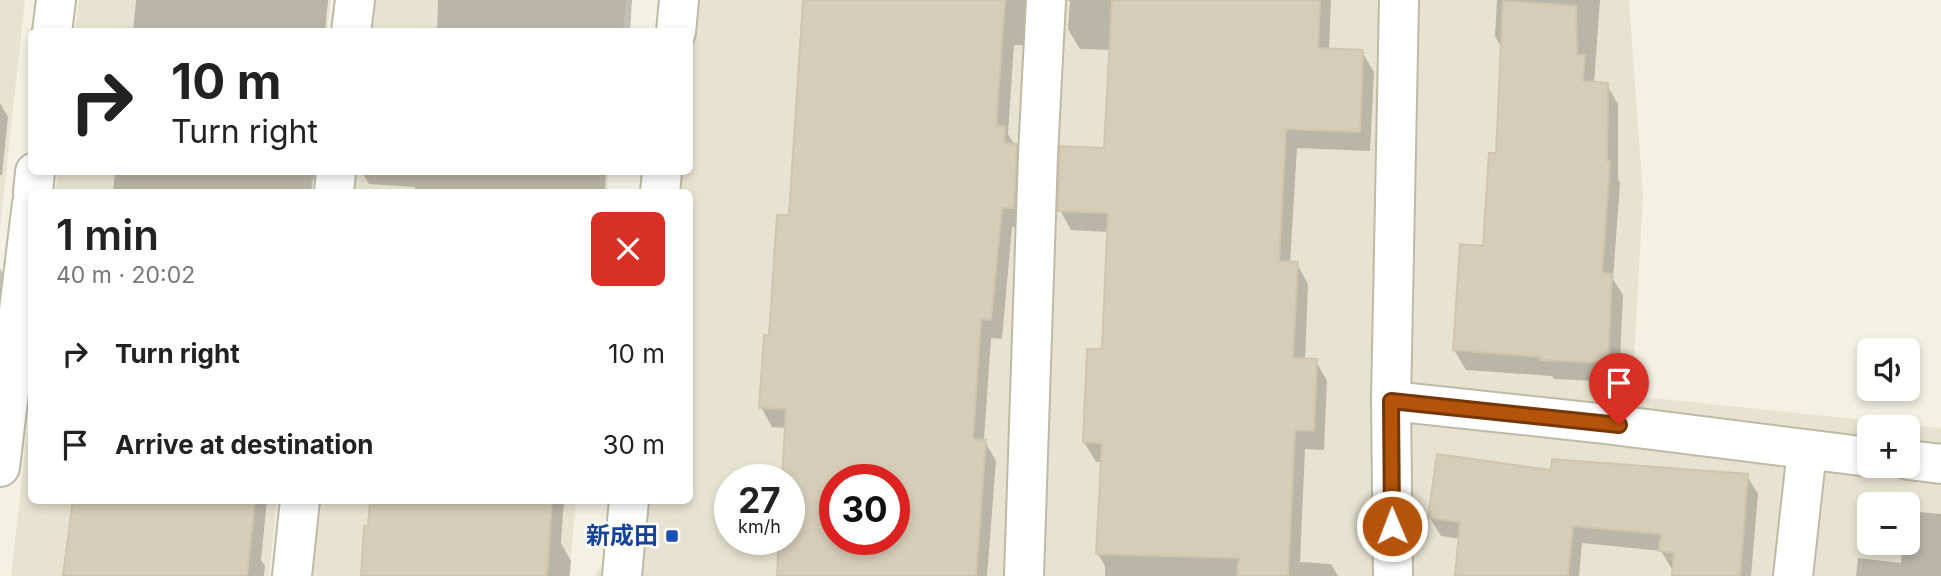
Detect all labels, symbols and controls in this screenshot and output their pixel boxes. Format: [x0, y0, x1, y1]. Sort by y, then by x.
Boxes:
text: 10 m [171, 52, 282, 111]
icon: right [56, 56, 147, 147]
text: Turn right [171, 112, 318, 151]
text: 1 min [56, 209, 159, 260]
button: close [591, 212, 665, 286]
text: 40 m · 20:02 [56, 261, 195, 289]
icon: right [56, 335, 94, 373]
text: Turn right [115, 338, 240, 369]
text: 10 m [608, 338, 665, 369]
map controls [1857, 338, 1920, 555]
button: sound [1857, 338, 1920, 401]
pin [1589, 353, 1649, 425]
icon: arrive [1600, 364, 1638, 402]
button: + [1857, 415, 1920, 478]
icon: arrive [56, 426, 94, 464]
text: Arrive at destination [115, 429, 374, 460]
text: 30 m [602, 429, 665, 460]
speed limit sign: 30 [819, 464, 910, 555]
text: 27 [738, 479, 781, 521]
position arrow [1355, 489, 1429, 563]
button: − [1857, 492, 1920, 555]
text: km/h [738, 516, 781, 537]
place label: 新成田 [586, 521, 658, 550]
marker: 新成田 [664, 528, 680, 544]

